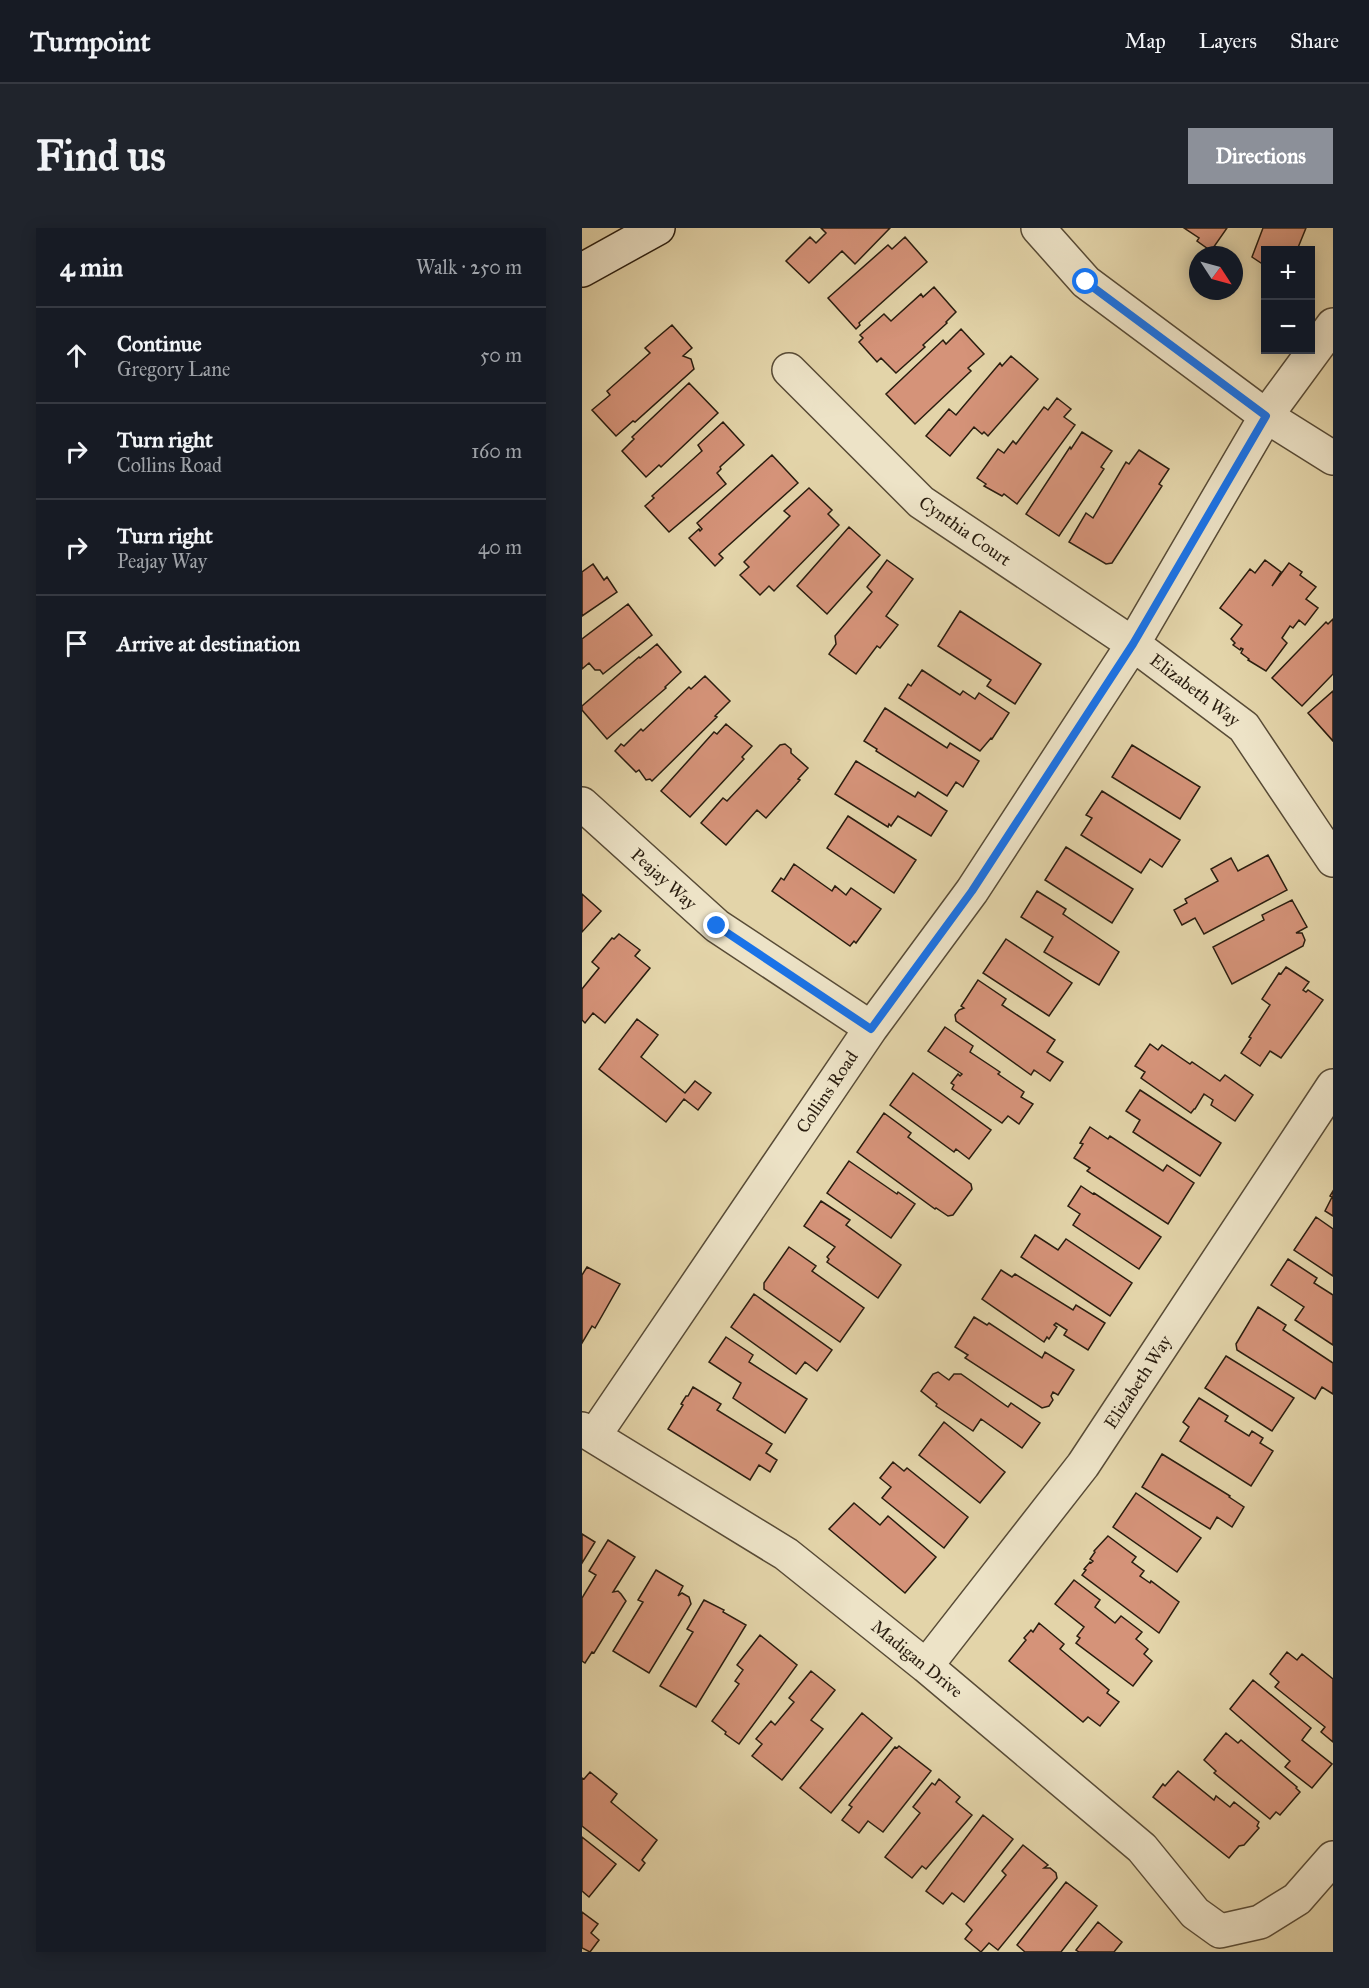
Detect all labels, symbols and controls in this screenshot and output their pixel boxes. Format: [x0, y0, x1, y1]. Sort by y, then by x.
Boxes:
text: Turnpoint [30, 24, 150, 59]
text: Map [1125, 28, 1166, 54]
text: Layers [1199, 28, 1257, 54]
text: Share [1290, 28, 1339, 54]
button: Directions [1188, 128, 1333, 184]
text: Find us [36, 130, 166, 182]
north arrow [1189, 246, 1243, 300]
map controls [1261, 246, 1315, 354]
button: + [1261, 246, 1315, 300]
text: 4 min [60, 251, 123, 283]
text: Walk · 250 m [416, 255, 522, 279]
route start [1072, 268, 1098, 294]
button: − [1261, 300, 1315, 354]
text: Continue [117, 330, 202, 357]
icon: ahead [60, 339, 93, 372]
text: 50 m [480, 343, 522, 367]
text: Gregory Lane [117, 357, 230, 381]
text: Turn right [117, 426, 213, 453]
icon: right [60, 435, 93, 468]
text: 160 m [471, 439, 522, 463]
text: Collins Road [117, 453, 222, 477]
street label: Cynthia Court [915, 491, 1016, 571]
text: Turn right [117, 522, 213, 549]
icon: right [60, 531, 93, 564]
text: 40 m [478, 535, 522, 559]
text: Peajay Way [117, 549, 207, 573]
icon: arrive [60, 627, 93, 660]
text: Arrive at destination [117, 630, 300, 657]
street label: Elizabeth Way [1146, 649, 1245, 731]
street label: Peajay Way [627, 844, 702, 915]
route end [703, 912, 729, 938]
street label: Collins Road [791, 1047, 863, 1137]
street label: Elizabeth Way [1100, 1331, 1177, 1433]
street label: Madigan Drive [866, 1615, 967, 1703]

